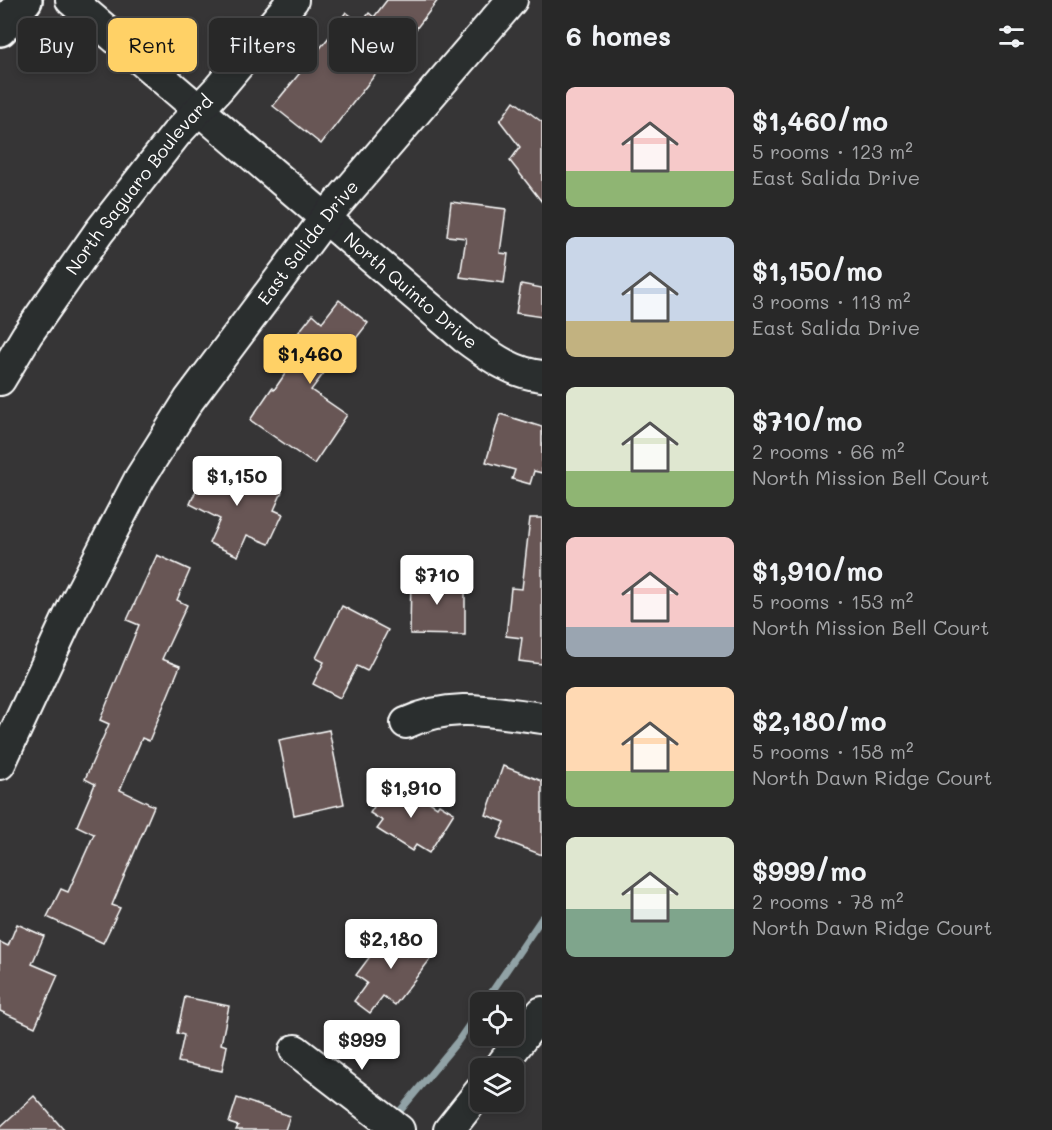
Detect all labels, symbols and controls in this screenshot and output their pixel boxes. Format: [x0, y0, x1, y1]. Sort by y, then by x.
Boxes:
chip: Buy [18, 18, 96, 72]
chip: Rent [108, 18, 197, 72]
chip: Filters [209, 18, 317, 72]
chip: New [329, 18, 416, 72]
text: 6 homes [566, 19, 671, 53]
icon: filters [995, 20, 1028, 53]
street label: North Saguaro Boulevard [60, 89, 218, 279]
text: $1,460/mo [752, 104, 888, 138]
icon: home [614, 111, 686, 183]
text: 5 rooms · 123 m² [752, 138, 913, 164]
text: East Salida Drive [752, 164, 920, 190]
street label: East Salida Drive [252, 175, 363, 309]
street label: North Quinto Drive [339, 226, 482, 354]
text: $1,150/mo [752, 254, 883, 288]
icon: home [614, 261, 686, 333]
text: 3 rooms · 113 m² [752, 288, 911, 314]
text: East Salida Drive [752, 314, 920, 340]
pin: $1,460 [261, 334, 359, 385]
text: $1,460 [278, 340, 343, 366]
text: $710/mo [752, 404, 862, 438]
icon: home [614, 411, 686, 483]
text: 2 rooms · 66 m² [752, 438, 905, 464]
pin: $1,150 [188, 456, 286, 507]
text: $1,150 [207, 462, 267, 488]
text: North Mission Bell Court [752, 464, 989, 490]
text: $1,910/mo [752, 554, 883, 588]
pin: $710 [401, 555, 473, 606]
text: $710 [414, 561, 460, 587]
icon: home [614, 561, 686, 633]
text: 5 rooms · 153 m² [752, 588, 913, 614]
text: North Mission Bell Court [752, 614, 989, 640]
text: $2,180/mo [752, 704, 887, 738]
icon: home [614, 711, 686, 783]
text: 5 rooms · 158 m² [752, 738, 914, 764]
text: North Dawn Ridge Court [752, 764, 992, 790]
pin: $1,910 [362, 768, 460, 819]
text: $1,910 [380, 774, 442, 800]
text: $999/mo [752, 854, 867, 888]
icon: home [614, 861, 686, 933]
text: 2 rooms · 78 m² [752, 888, 904, 914]
text: North Dawn Ridge Court [752, 914, 992, 940]
pin: $2,180 [342, 919, 440, 970]
text: $2,180 [359, 925, 423, 951]
map controls [470, 992, 524, 1112]
button: locate [470, 992, 524, 1046]
pin: $999 [326, 1020, 398, 1071]
text: $999 [338, 1026, 386, 1052]
button: layers [470, 1058, 524, 1112]

